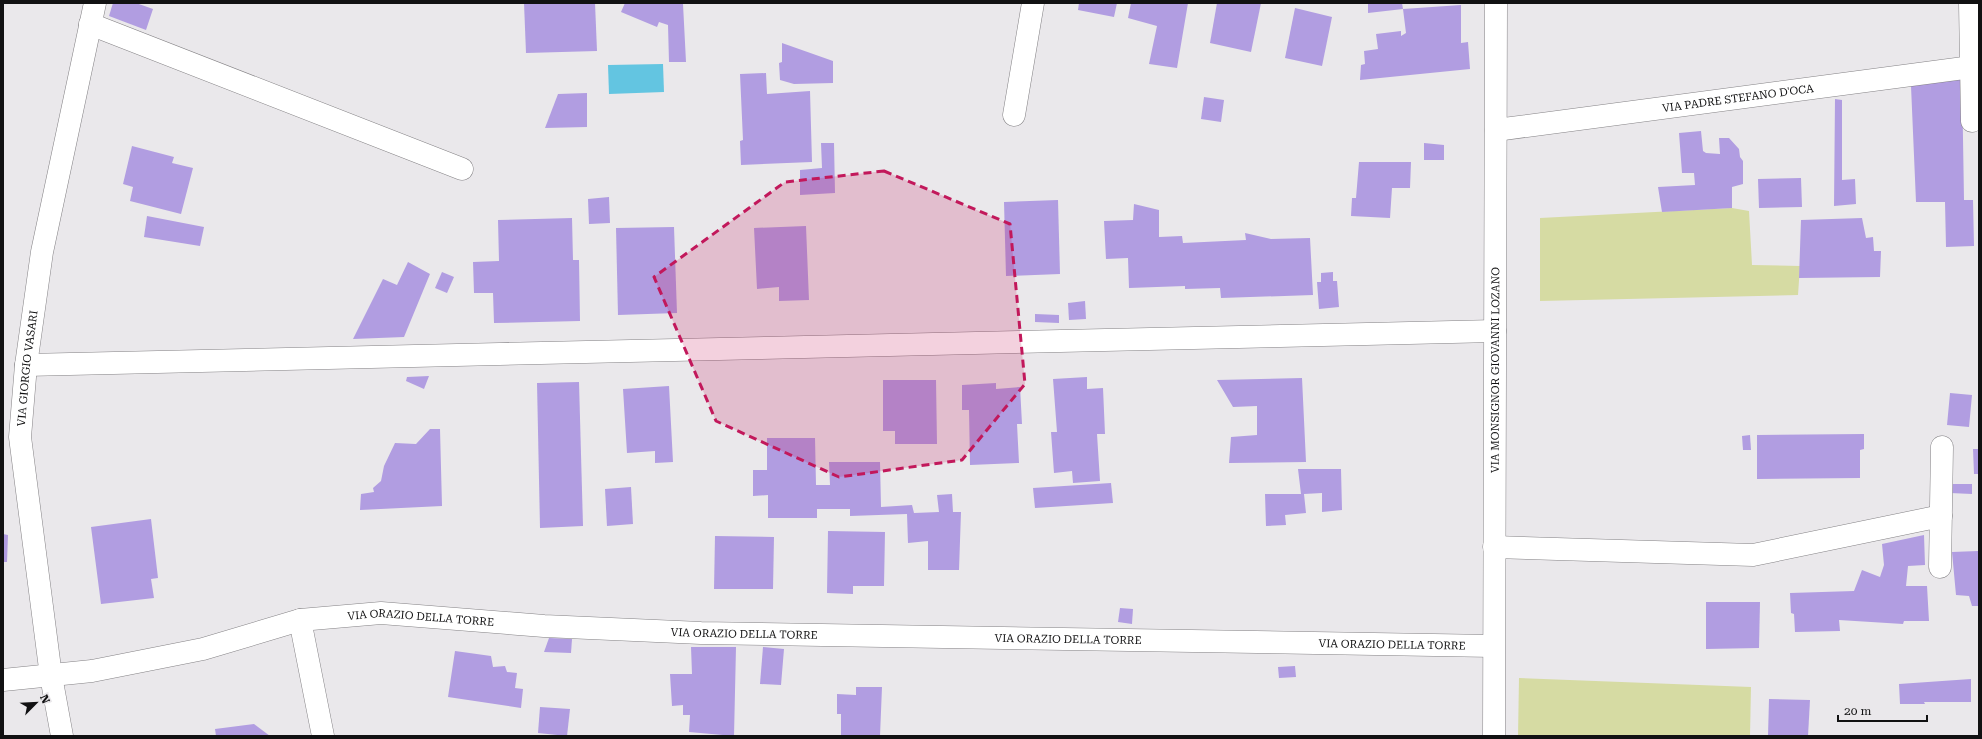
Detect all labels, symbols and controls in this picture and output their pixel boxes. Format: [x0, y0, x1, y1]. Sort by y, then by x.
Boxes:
street label: VIA PADRE STEFANO D'OCA [1661, 81, 1815, 114]
street label: VIA MONSIGNOR GIOVANNI LOZANO [1488, 267, 1502, 473]
street label: VIA GIORGIO VASARI [14, 310, 40, 427]
street label: VIA ORAZIO DELLA TORRE [347, 606, 495, 628]
street label: VIA ORAZIO DELLA TORRE [670, 625, 818, 641]
street label: VIA ORAZIO DELLA TORRE [994, 631, 1142, 647]
street label: VIA ORAZIO DELLA TORRE [1318, 637, 1466, 652]
north arrow [16, 683, 56, 723]
text: N [37, 693, 53, 706]
scale bar [1838, 697, 1927, 723]
text: 20 m [1844, 704, 1871, 718]

